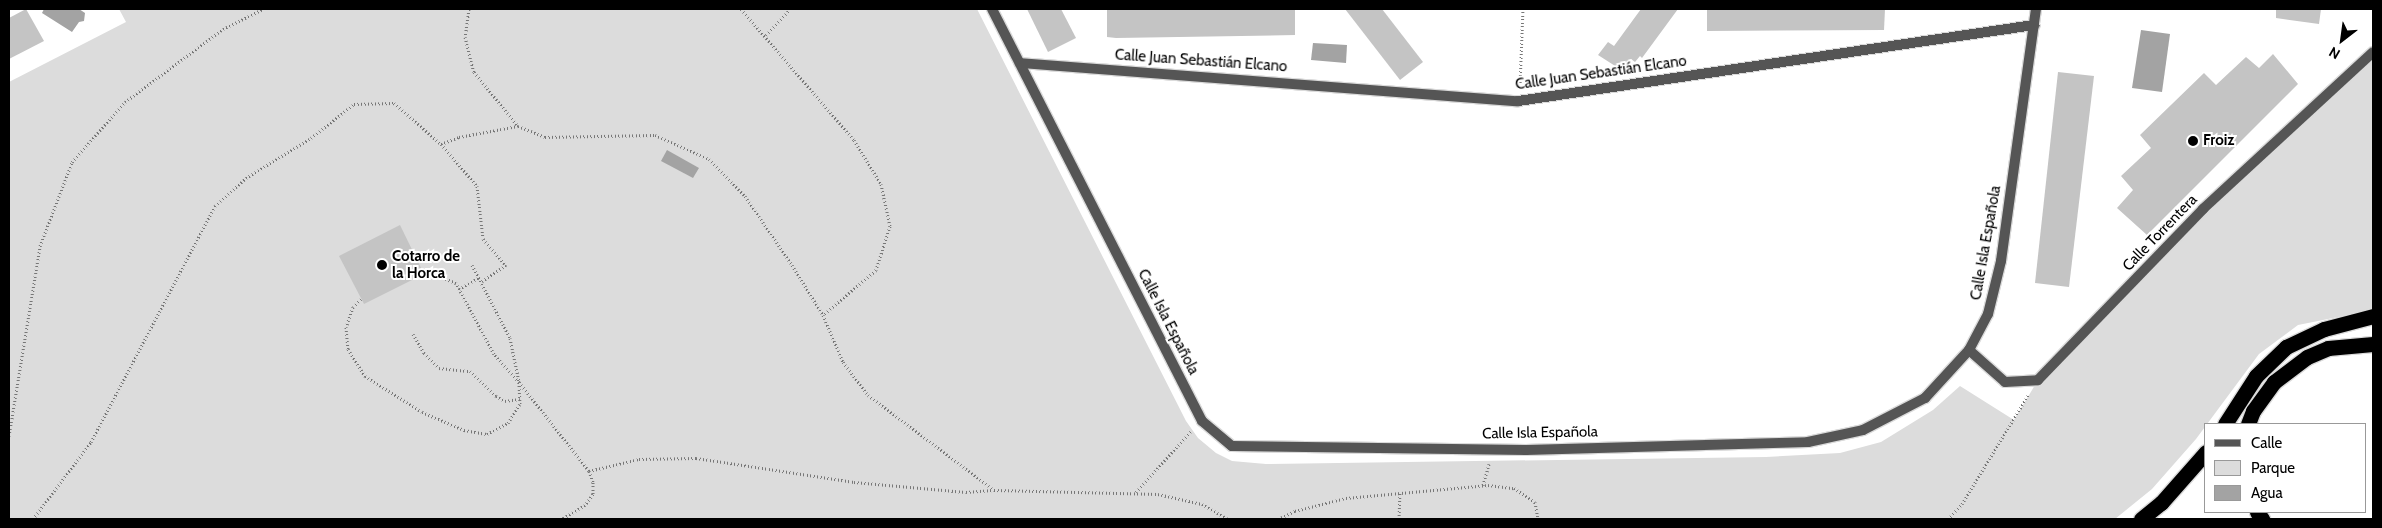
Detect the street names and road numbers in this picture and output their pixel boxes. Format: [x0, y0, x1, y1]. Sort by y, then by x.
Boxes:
street label: Calle Juan Sebastián Elcano [1114, 46, 1288, 76]
street label: Calle Juan Sebastián Elcano [1514, 52, 1688, 94]
street label: Calle Isla Española [1967, 184, 2005, 302]
street label: Calle Torrentera [2119, 191, 2201, 275]
street label: Calle Isla Española [1134, 266, 1202, 378]
street label: Calle Isla Española [1482, 423, 1598, 443]

